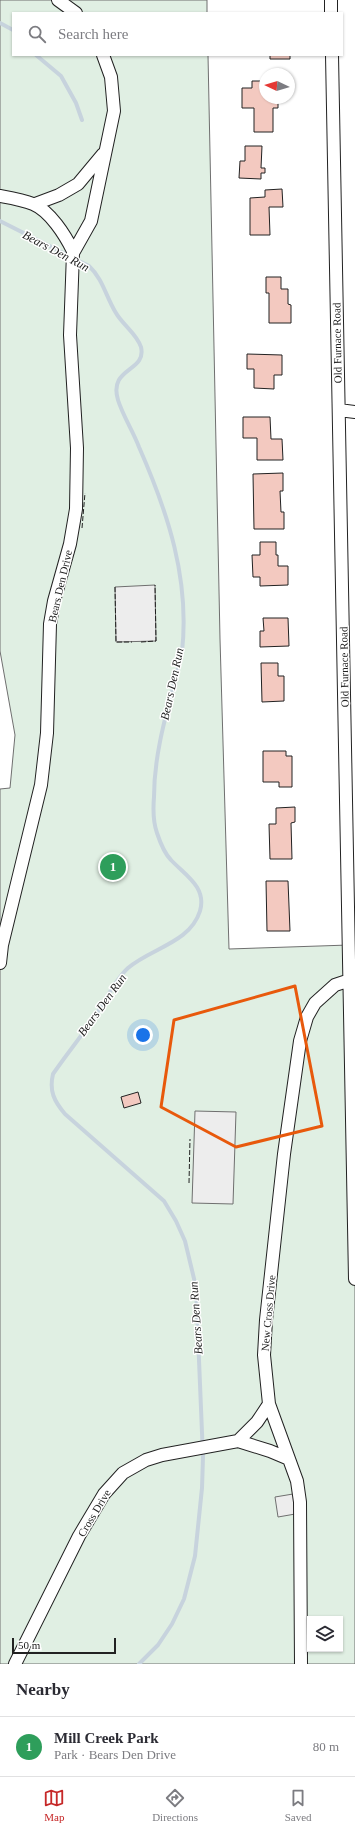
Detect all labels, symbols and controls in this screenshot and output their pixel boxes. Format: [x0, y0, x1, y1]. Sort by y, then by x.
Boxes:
search box [12, 12, 343, 56]
icon: search [26, 23, 48, 45]
text: Search here [58, 26, 128, 42]
north arrow [259, 68, 295, 104]
water label: Bears Den Run [20, 228, 92, 274]
street label: Old Furnace Road [330, 302, 344, 383]
street label: Bears Den Drive [46, 549, 74, 623]
street label: Old Furnace Road [337, 626, 351, 707]
water label: Bears Den Run [158, 647, 186, 721]
pin: 1 [100, 852, 126, 882]
water label: Bears Den Run [75, 971, 129, 1039]
your location [133, 1025, 153, 1045]
street label: New Cross Drive [259, 1274, 277, 1352]
water label: Bears Den Run [186, 1281, 206, 1355]
street label: Cross Drive [75, 1487, 113, 1539]
map controls [307, 1616, 343, 1652]
button: layers [307, 1616, 343, 1652]
scale bar [12, 1636, 116, 1655]
text: 50 m [18, 1639, 40, 1651]
text: Nearby [16, 1680, 70, 1699]
text: Mill Creek Park [54, 1730, 159, 1746]
text: 1 [26, 1739, 32, 1754]
text: 80 m [313, 1739, 339, 1754]
text: Park · Bears Den Drive [54, 1747, 176, 1762]
tab: Map [43, 1787, 65, 1823]
tab: Directions [152, 1787, 198, 1823]
tab: Saved [285, 1787, 312, 1823]

